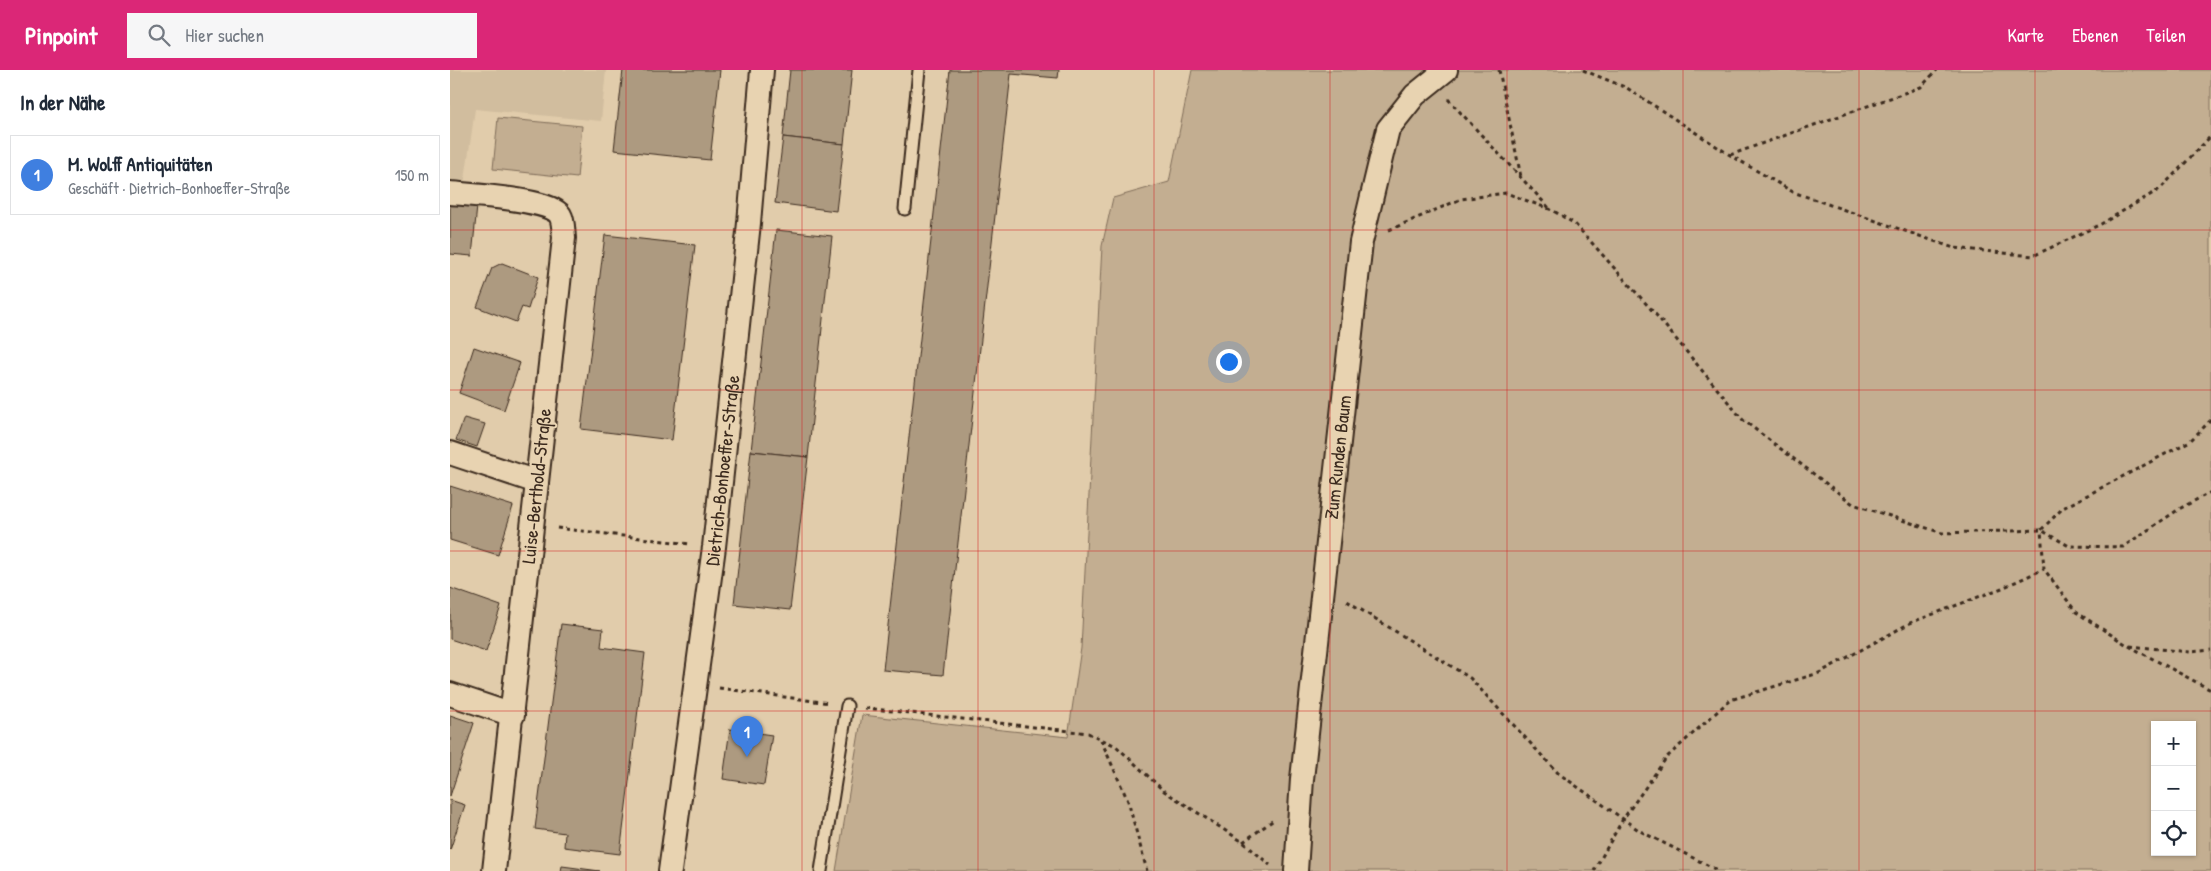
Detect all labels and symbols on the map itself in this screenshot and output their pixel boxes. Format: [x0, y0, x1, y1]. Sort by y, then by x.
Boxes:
your location [1216, 349, 1242, 375]
street label: Dietrich-Bonhoeffer-Straße [699, 373, 746, 567]
street label: Zum Runden Baum [1318, 394, 1357, 521]
street label: Luise-Berthold-Straße [515, 407, 557, 565]
pin: 1 [731, 716, 763, 757]

